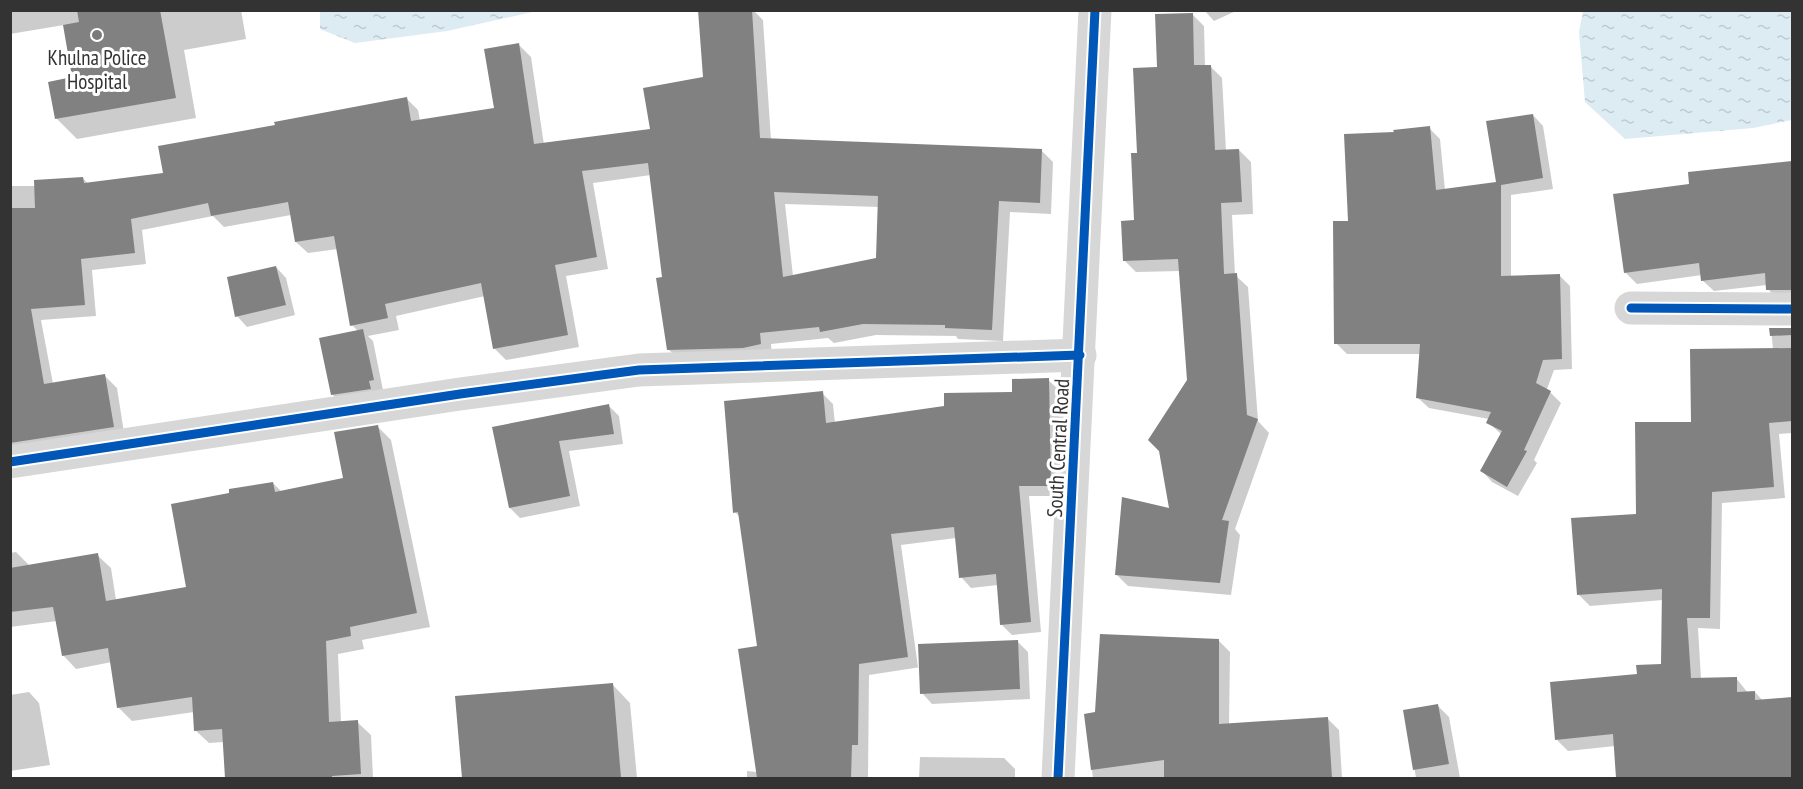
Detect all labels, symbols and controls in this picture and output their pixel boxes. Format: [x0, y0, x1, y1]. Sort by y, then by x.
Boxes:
marker: Khulna Police Hospital [90, 28, 104, 42]
place label: Khulna Police Hospital [48, 44, 146, 95]
street label: South Central Road [1041, 378, 1075, 518]

